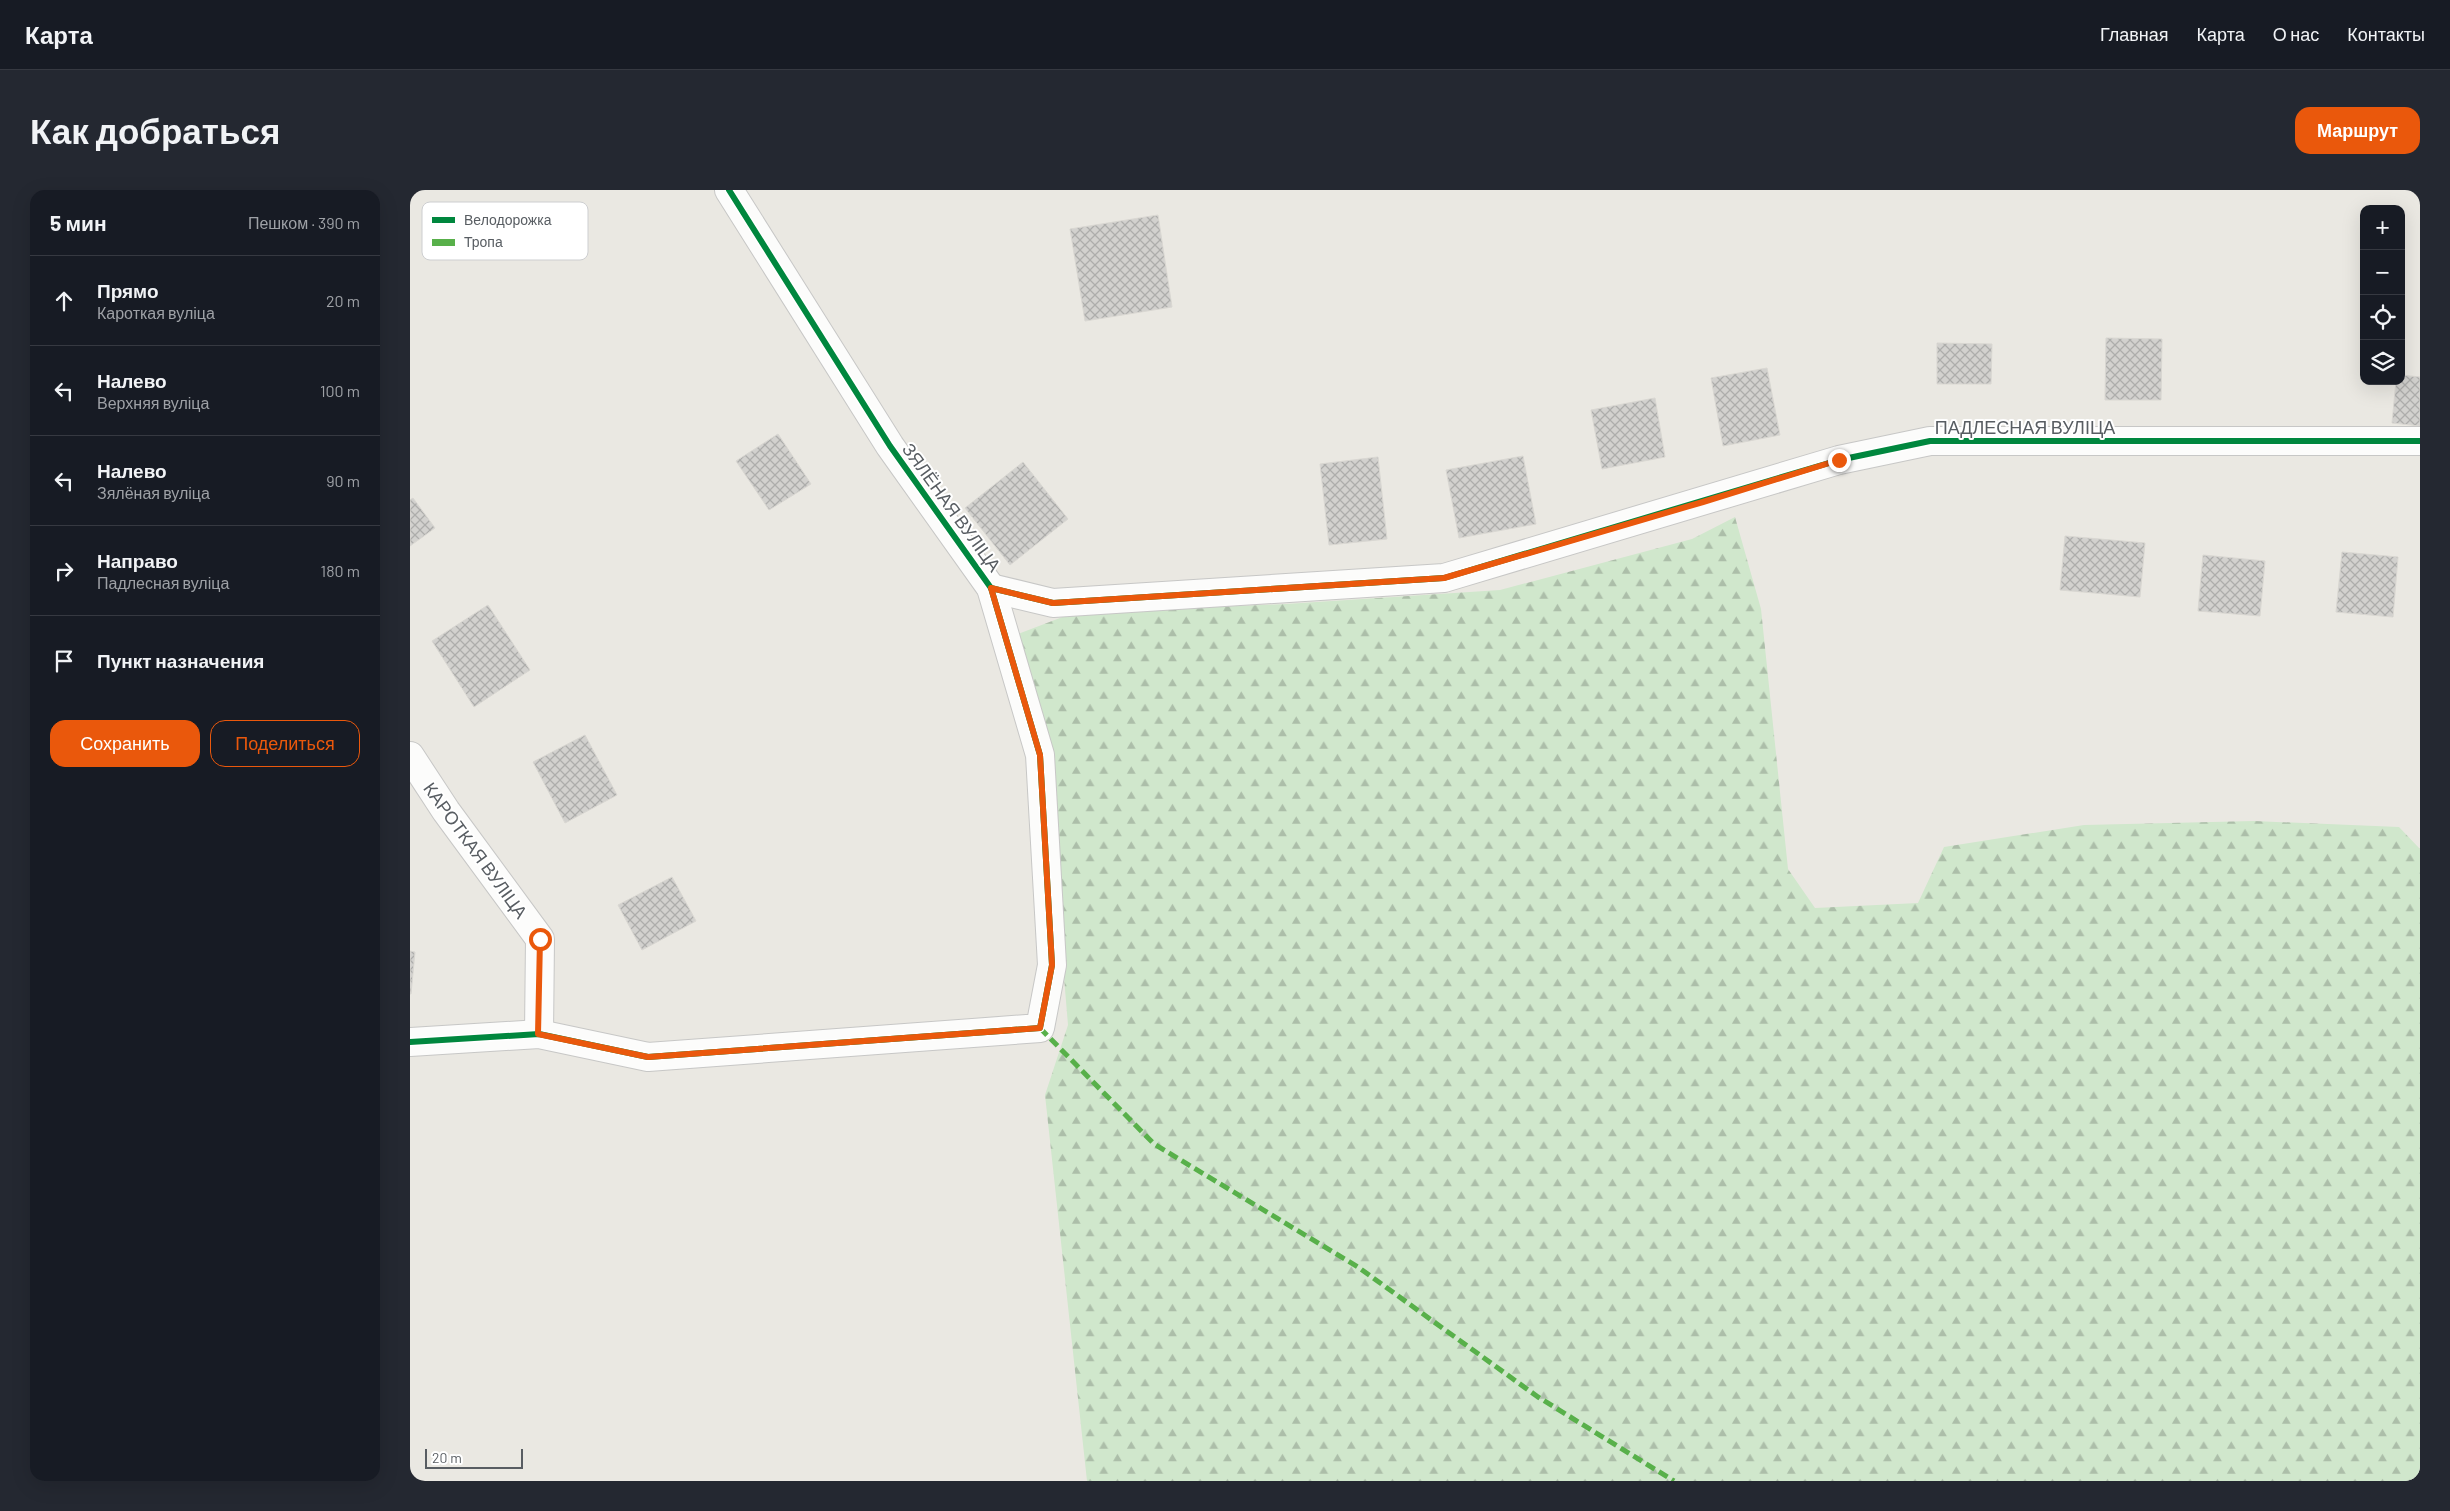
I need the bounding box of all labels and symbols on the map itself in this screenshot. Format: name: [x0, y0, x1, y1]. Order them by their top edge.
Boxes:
legend: [422, 202, 588, 260]
text: Велодорожка: [464, 211, 552, 228]
text: Тропа: [464, 233, 503, 250]
street label: ПАДЛЕСНАЯ ВУЛІЦА: [1935, 416, 2115, 438]
street label: ЗЯЛЁНАЯ ВУЛІЦА: [898, 438, 1006, 576]
route end: [1828, 449, 1851, 472]
street label: КАРОТКАЯ ВУЛІЦА: [419, 778, 533, 922]
route start: [529, 928, 552, 951]
scale bar: [425, 1446, 522, 1469]

